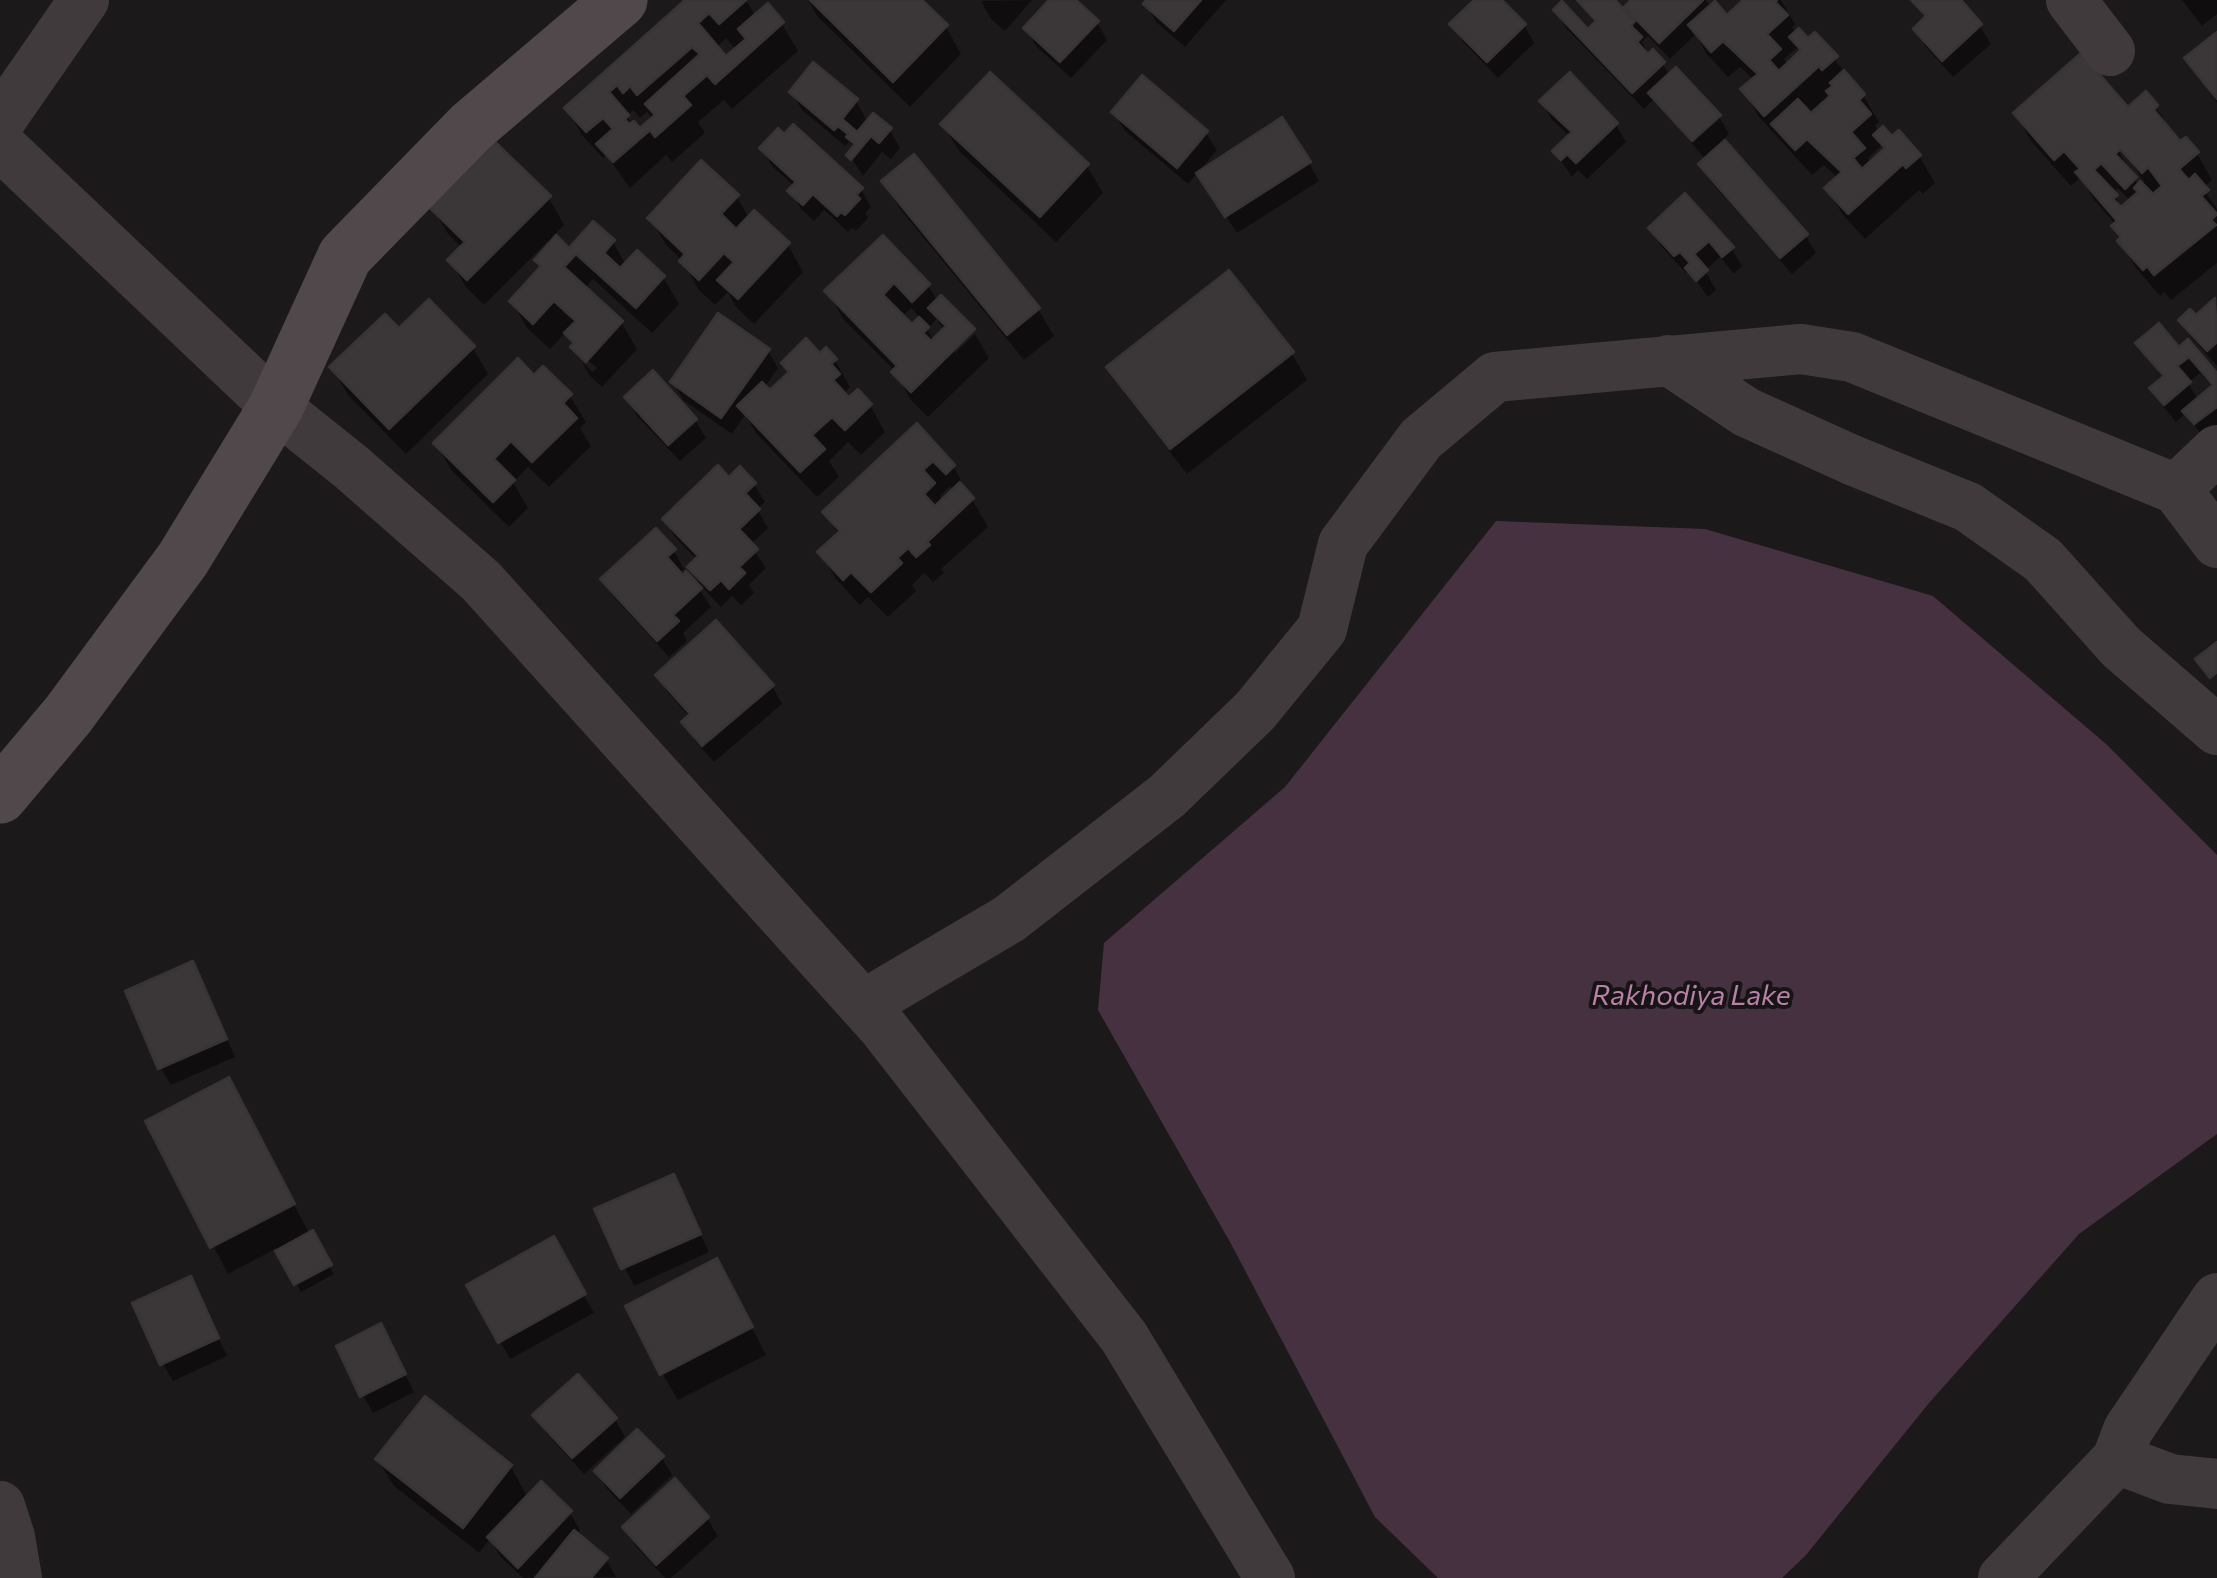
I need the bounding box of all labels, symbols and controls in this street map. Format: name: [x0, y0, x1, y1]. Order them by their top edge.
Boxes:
water label: Rakhodiya Lake: [1592, 979, 1790, 1013]

